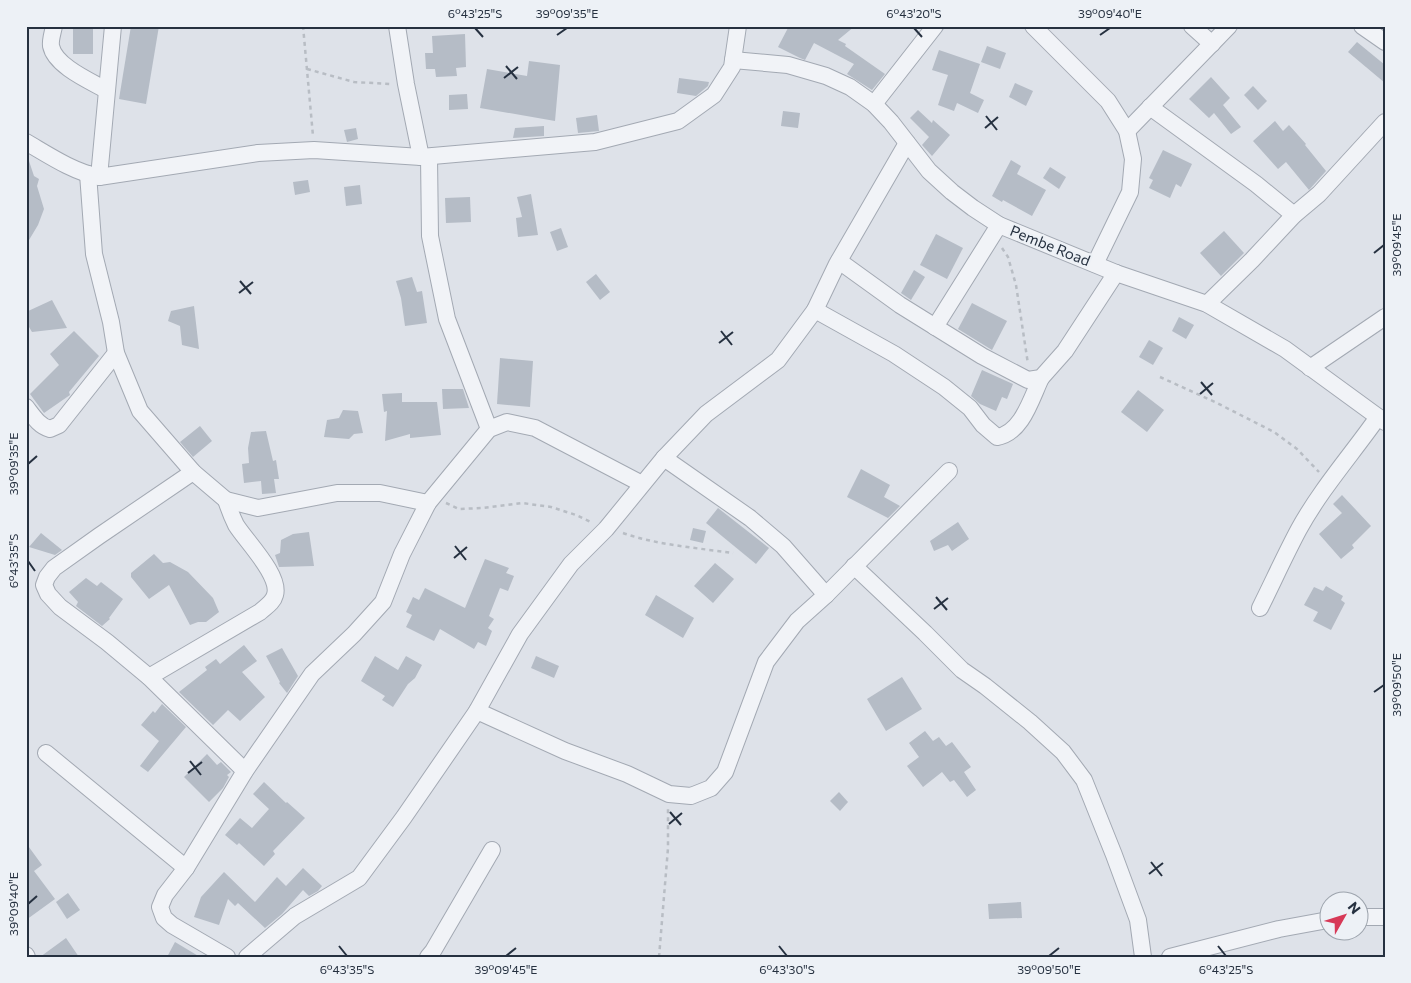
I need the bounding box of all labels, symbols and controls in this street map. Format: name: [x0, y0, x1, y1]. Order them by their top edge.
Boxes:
text: 6°43'25"S: [448, 6, 502, 20]
text: 39°09'35"E: [536, 6, 598, 20]
text: 6°43'20"S: [886, 6, 942, 20]
text: 39°09'40"E: [1078, 6, 1142, 20]
text: 39°09'45"E: [1389, 214, 1403, 276]
street label: Pembe Road: [1008, 221, 1093, 269]
text: 39°09'35"E: [6, 433, 20, 495]
text: 6°43'35"S: [6, 534, 20, 588]
text: 39°09'50"E: [1389, 653, 1403, 717]
text: 39°09'40"E: [6, 872, 20, 936]
north arrow: [1318, 890, 1368, 940]
text: N: [1345, 898, 1364, 917]
text: 6°43'35"S: [320, 962, 374, 976]
text: 39°09'45"E: [475, 962, 537, 976]
text: 6°43'30"S: [759, 962, 815, 976]
text: 39°09'50"E: [1017, 962, 1081, 976]
text: 6°43'25"S: [1199, 962, 1253, 976]

